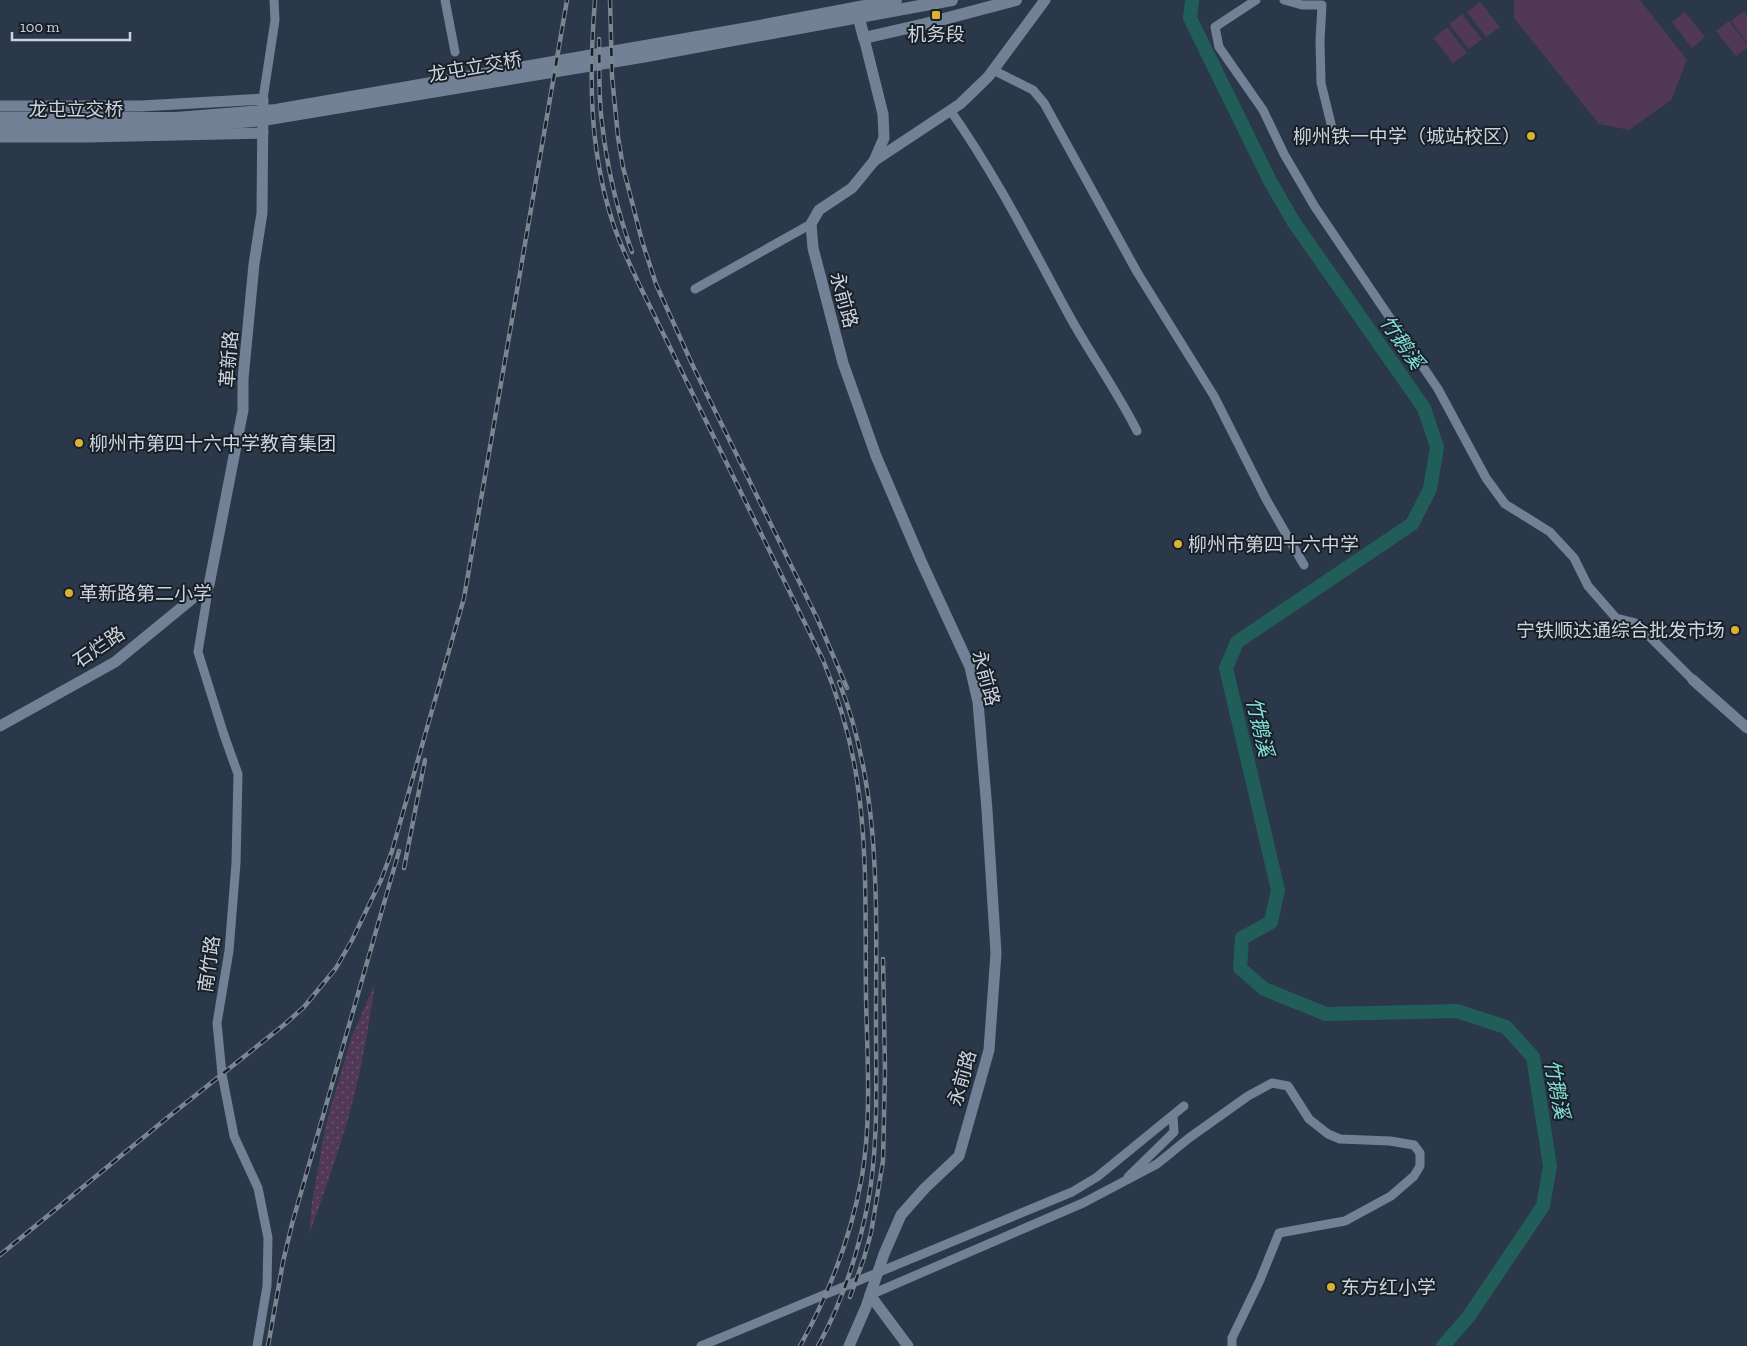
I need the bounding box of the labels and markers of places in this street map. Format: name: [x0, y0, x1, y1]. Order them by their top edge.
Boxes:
marker: 机务段: [930, 9, 942, 21]
place label: 机务段: [907, 23, 965, 46]
place label: 柳州铁一中学（城站校区）: [1293, 125, 1521, 148]
marker: 柳州铁一中学（城站校区）: [1525, 130, 1537, 142]
place label: 柳州市第四十六中学教育集团: [89, 432, 336, 455]
marker: 柳州市第四十六中学教育集团: [73, 437, 85, 449]
place label: 柳州市第四十六中学: [1188, 533, 1359, 556]
marker: 柳州市第四十六中学: [1172, 538, 1184, 550]
place label: 革新路第二小学: [79, 582, 212, 605]
marker: 革新路第二小学: [63, 587, 75, 599]
place label: 宁铁顺达通综合批发市场: [1516, 619, 1725, 642]
marker: 宁铁顺达通综合批发市场: [1729, 624, 1741, 636]
place label: 东方红小学: [1341, 1276, 1436, 1299]
marker: 东方红小学: [1325, 1281, 1337, 1293]

